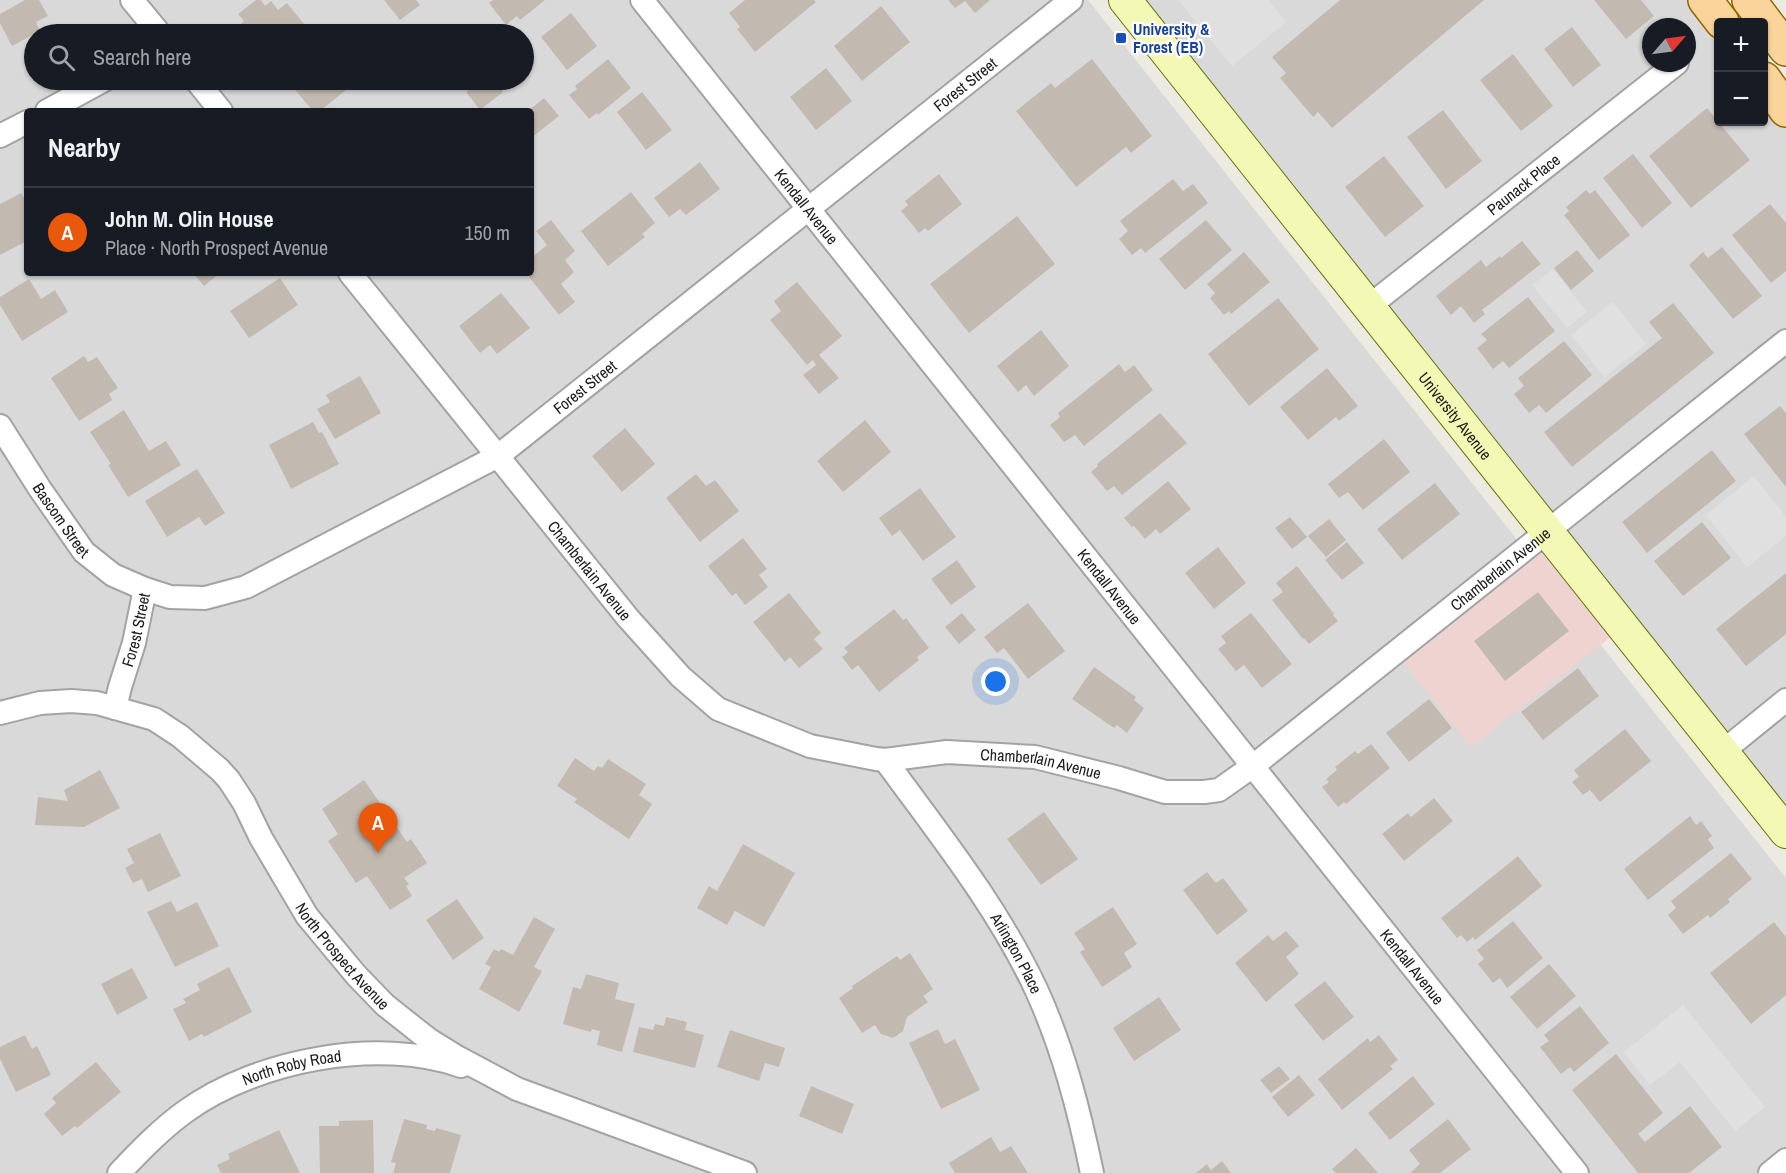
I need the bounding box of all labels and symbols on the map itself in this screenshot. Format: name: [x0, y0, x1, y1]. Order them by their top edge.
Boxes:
place label: University & Forest (EB): [1133, 18, 1210, 58]
north arrow: [1642, 18, 1696, 72]
marker: University & Forest (EB): [1114, 31, 1128, 45]
street label: Forest Street: [929, 52, 1002, 116]
street label: Paunack Place: [1482, 149, 1565, 220]
street label: Kendall Avenue: [770, 164, 844, 249]
street label: Forest Street: [548, 355, 621, 419]
street label: University Avenue: [1414, 367, 1497, 464]
street label: Bascom Street: [28, 478, 94, 563]
street label: Chamberlain Avenue: [543, 516, 637, 625]
street label: Chamberlain Avenue: [1445, 522, 1555, 616]
street label: Kendall Avenue: [1073, 544, 1146, 629]
street label: Forest Street: [116, 591, 155, 670]
your location: [981, 667, 1010, 696]
street label: Chamberlain Avenue: [980, 743, 1103, 784]
pin: A: [358, 804, 398, 853]
street label: North Prospect Avenue: [290, 898, 395, 1014]
street label: Arlington Place: [985, 908, 1048, 997]
street label: Kendall Avenue: [1375, 924, 1449, 1009]
street label: North Roby Road: [239, 1044, 342, 1090]

